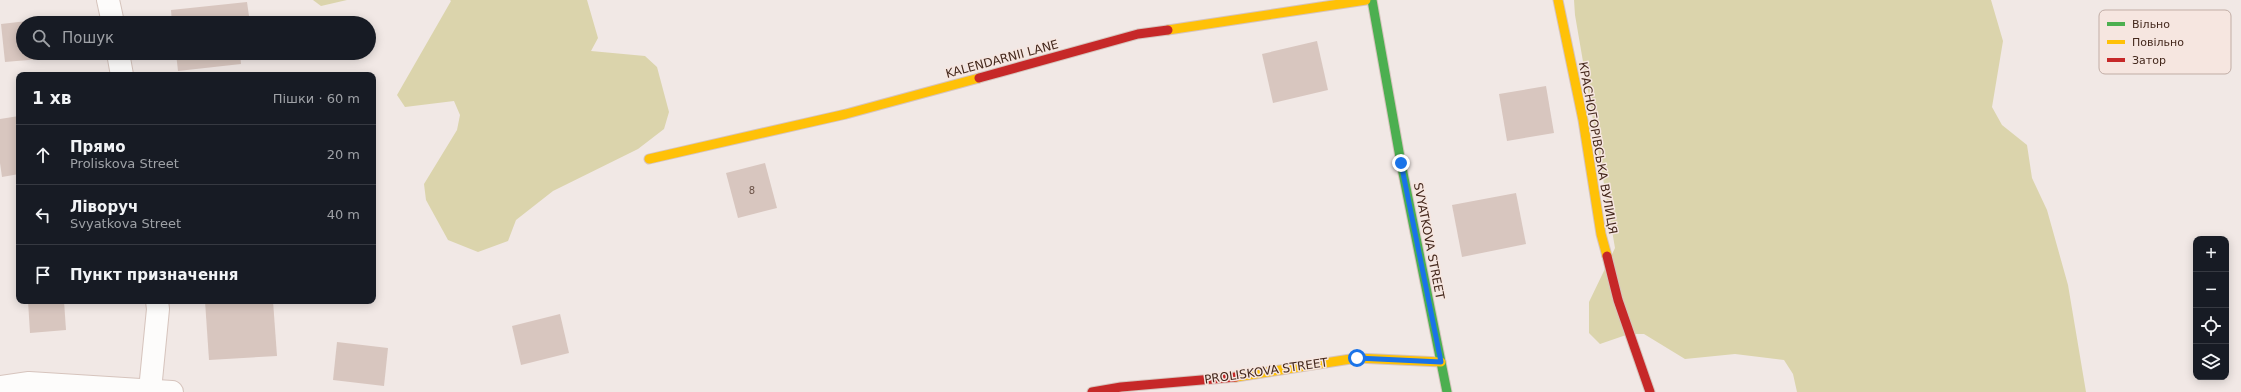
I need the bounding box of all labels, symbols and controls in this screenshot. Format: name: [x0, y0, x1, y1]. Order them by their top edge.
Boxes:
legend: [2099, 10, 2231, 74]
search box: [16, 16, 376, 60]
text: Вільно: [2132, 18, 2170, 31]
icon: search: [30, 27, 52, 49]
text: Пошук: [62, 29, 114, 47]
text: Повільно: [2132, 36, 2184, 49]
street label: KALENDARNII LANE: [944, 37, 1060, 81]
text: Затор: [2132, 54, 2166, 67]
street label: КРАСНОГОРІВСЬКА ВУЛИЦЯ: [1576, 61, 1620, 235]
text: 1 хв: [32, 88, 71, 108]
text: Пішки · 60 m: [273, 91, 360, 106]
text: Прямо: [70, 138, 126, 156]
icon: ahead: [32, 144, 54, 166]
text: 20 m: [327, 147, 360, 162]
route end: [1392, 154, 1410, 172]
text: Proliskova Street: [70, 156, 179, 171]
street label: SVYATKOVA STREET: [1411, 181, 1447, 301]
house number: 8: [749, 185, 755, 196]
text: Ліворуч: [70, 198, 138, 216]
icon: left: [32, 204, 54, 226]
text: 40 m: [327, 207, 360, 222]
text: Svyatkova Street: [70, 216, 181, 231]
map controls: [2193, 236, 2229, 380]
button: +: [2193, 236, 2229, 272]
icon: arrive: [32, 264, 54, 286]
text: Пункт призначення: [70, 266, 238, 284]
button: −: [2193, 272, 2229, 308]
button: locate: [2193, 308, 2229, 344]
button: layers: [2193, 344, 2229, 380]
route start: [1348, 349, 1366, 367]
street label: PROLISKOVA STREET: [1203, 355, 1329, 387]

